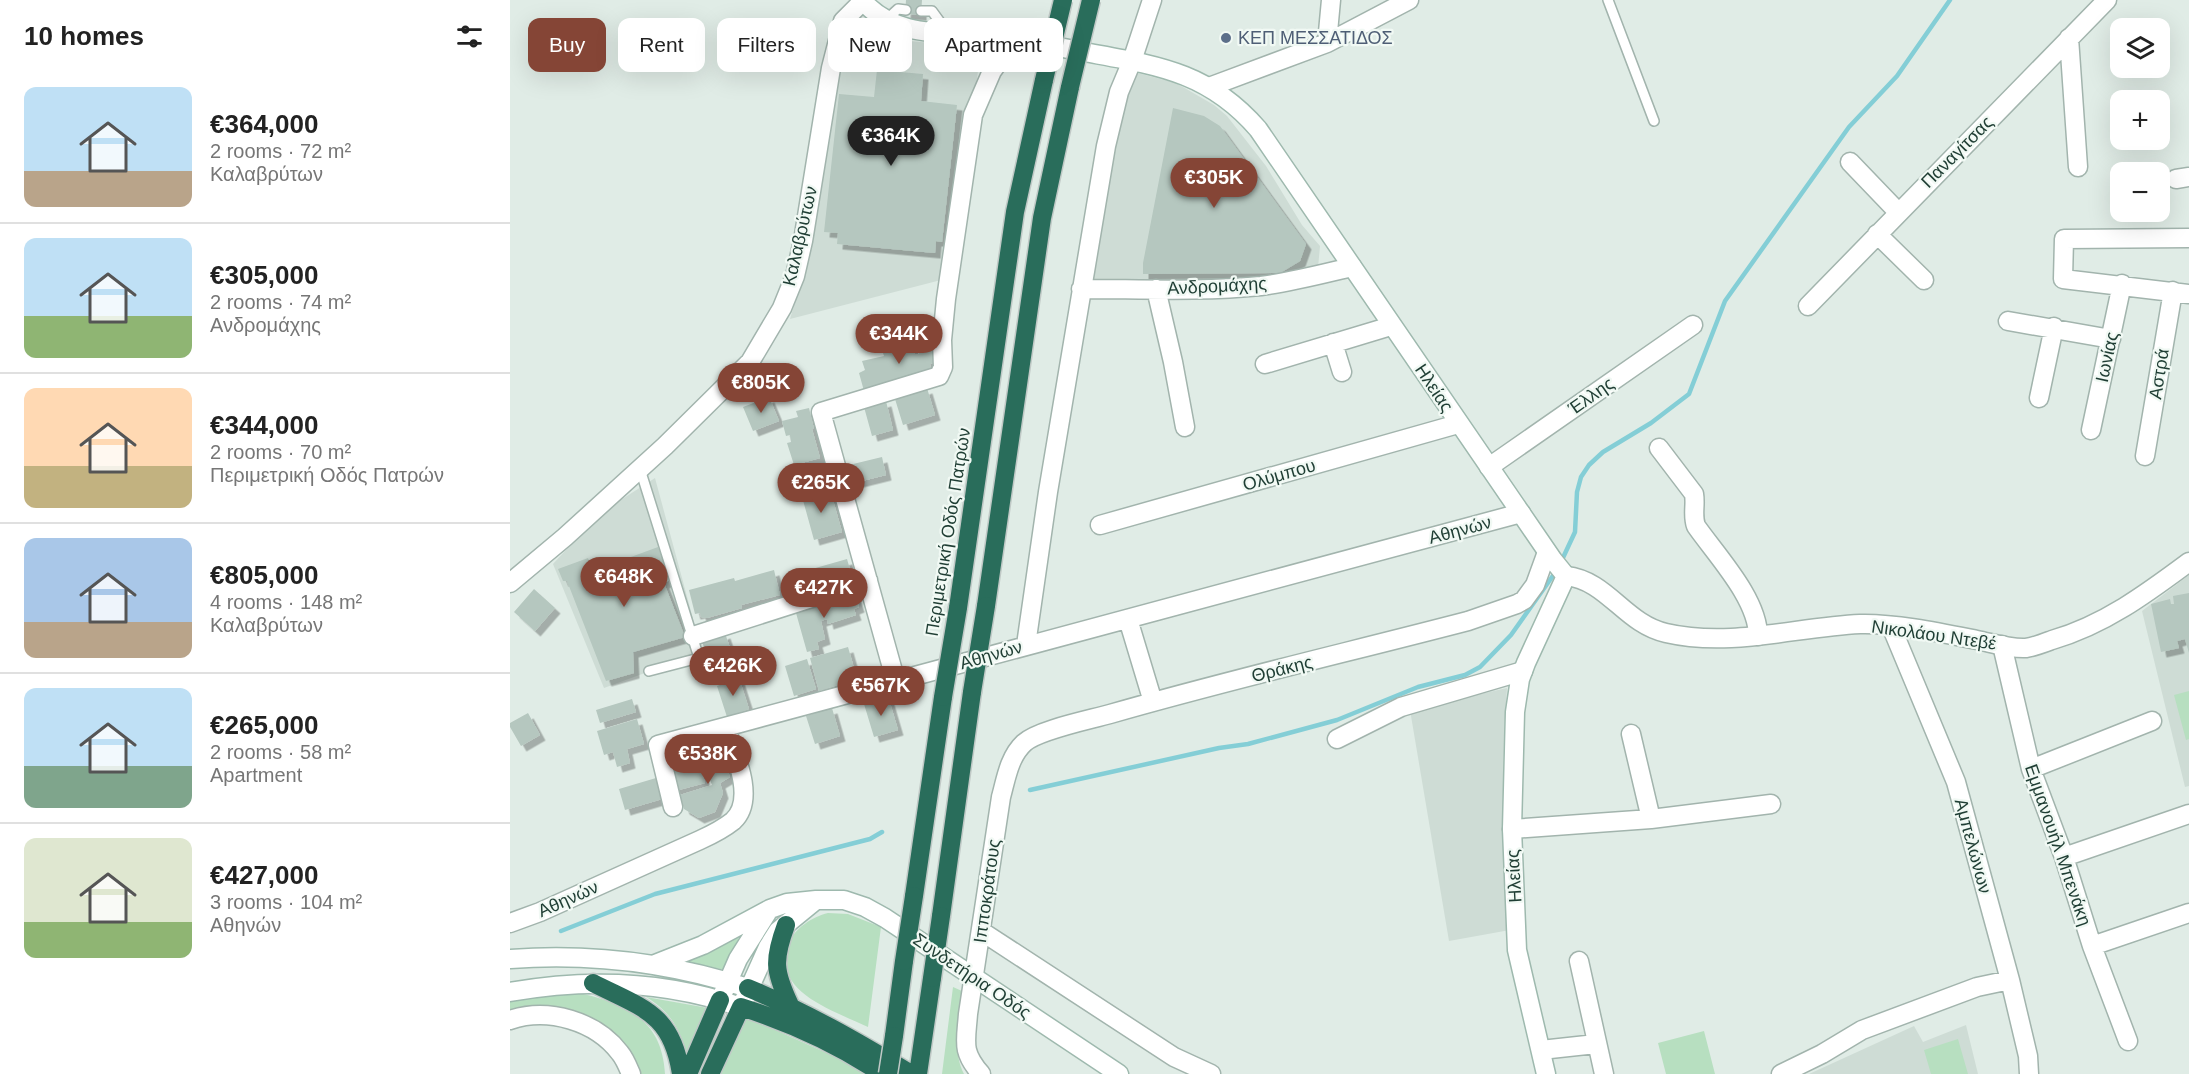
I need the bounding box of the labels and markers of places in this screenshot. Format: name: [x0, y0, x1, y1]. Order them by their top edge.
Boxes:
place label: ΚΕΠ ΜΕΣΣΑΤΙΔΟΣ: [1238, 28, 1393, 48]
marker: ΚΕΠ ΜΕΣΣΑΤΙΔΟΣ: [1219, 31, 1233, 45]
pin: €364K: [849, 116, 933, 167]
pin: €305K: [1172, 158, 1256, 209]
pin: €344K: [857, 314, 941, 365]
pin: €805K: [719, 363, 803, 414]
pin: €265K: [779, 463, 863, 514]
pin: €648K: [582, 557, 666, 608]
pin: €427K: [782, 568, 866, 619]
pin: €426K: [691, 646, 775, 697]
pin: €567K: [839, 666, 923, 717]
pin: €538K: [666, 734, 750, 785]

